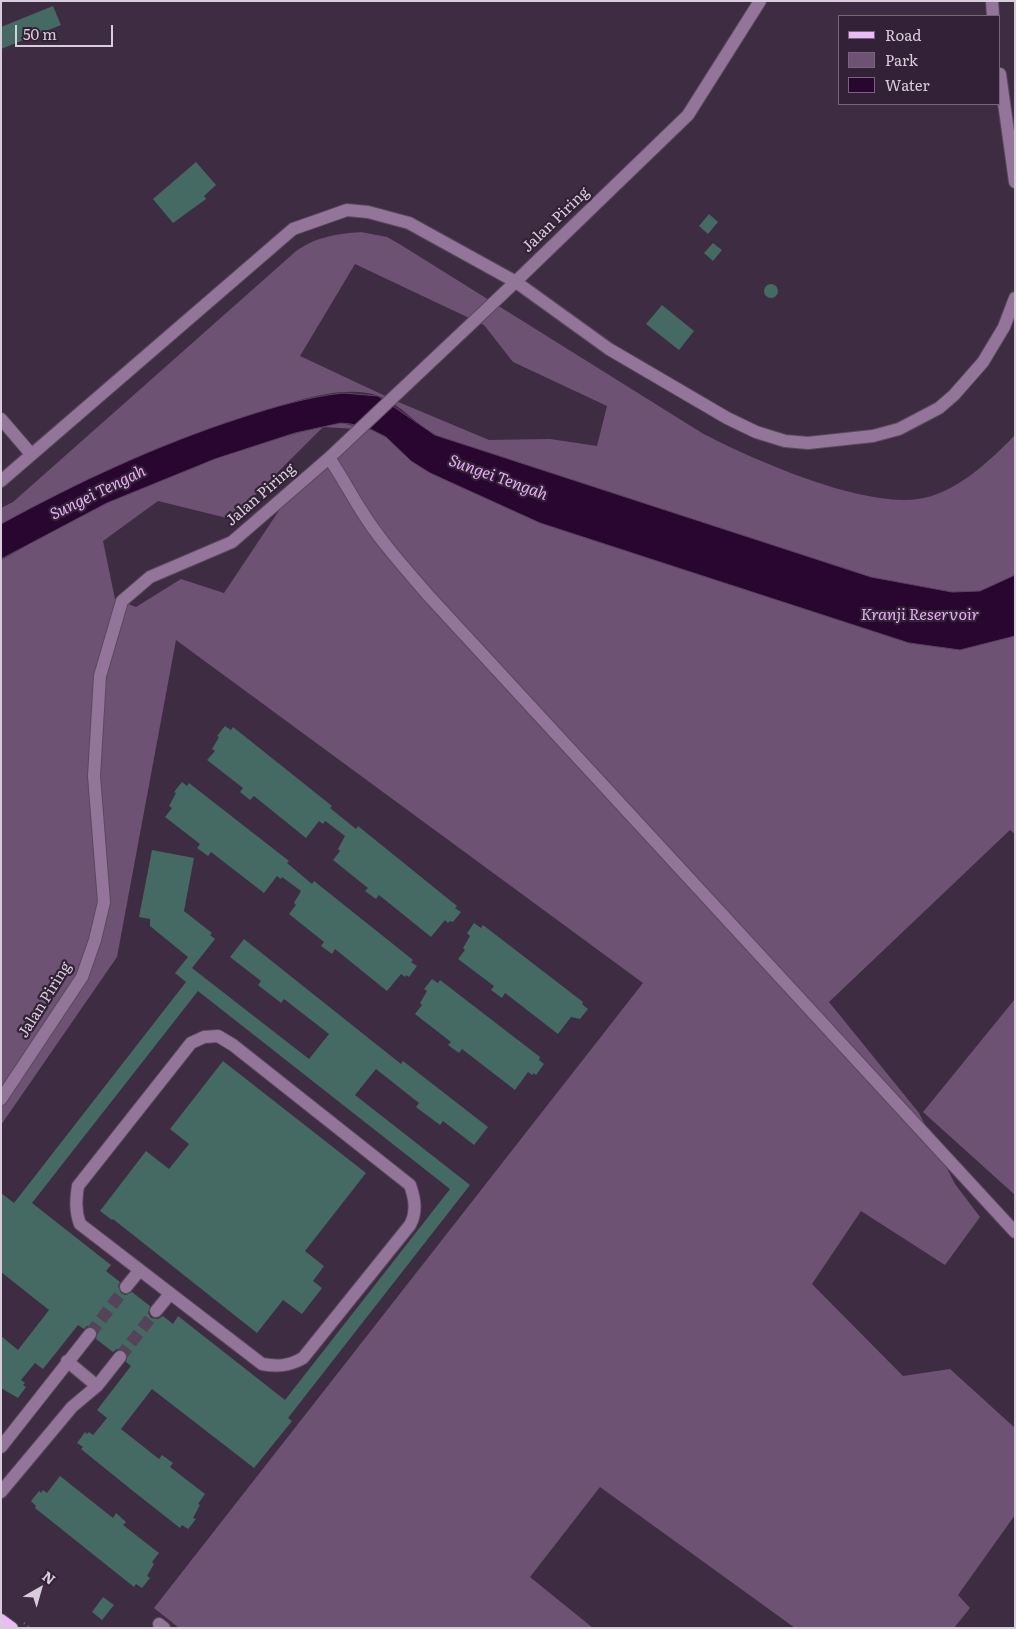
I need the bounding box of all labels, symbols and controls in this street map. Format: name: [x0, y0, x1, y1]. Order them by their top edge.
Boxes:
scale bar: [18, 15, 115, 47]
legend: [838, 15, 1001, 105]
text: 50 m: [23, 22, 57, 45]
text: Road: [885, 23, 921, 46]
text: Park: [885, 48, 918, 71]
text: Water: [885, 73, 930, 96]
street label: Jalan Piring: [519, 184, 593, 256]
water label: Sungei Tengah: [446, 451, 550, 505]
street label: Jalan Piring: [223, 460, 299, 530]
water label: Sungei Tengah: [47, 462, 149, 524]
water label: Kranji Reservoir: [861, 605, 979, 625]
street label: Jalan Piring: [15, 959, 75, 1041]
north arrow: [15, 1564, 65, 1614]
text: N: [38, 1566, 60, 1589]

